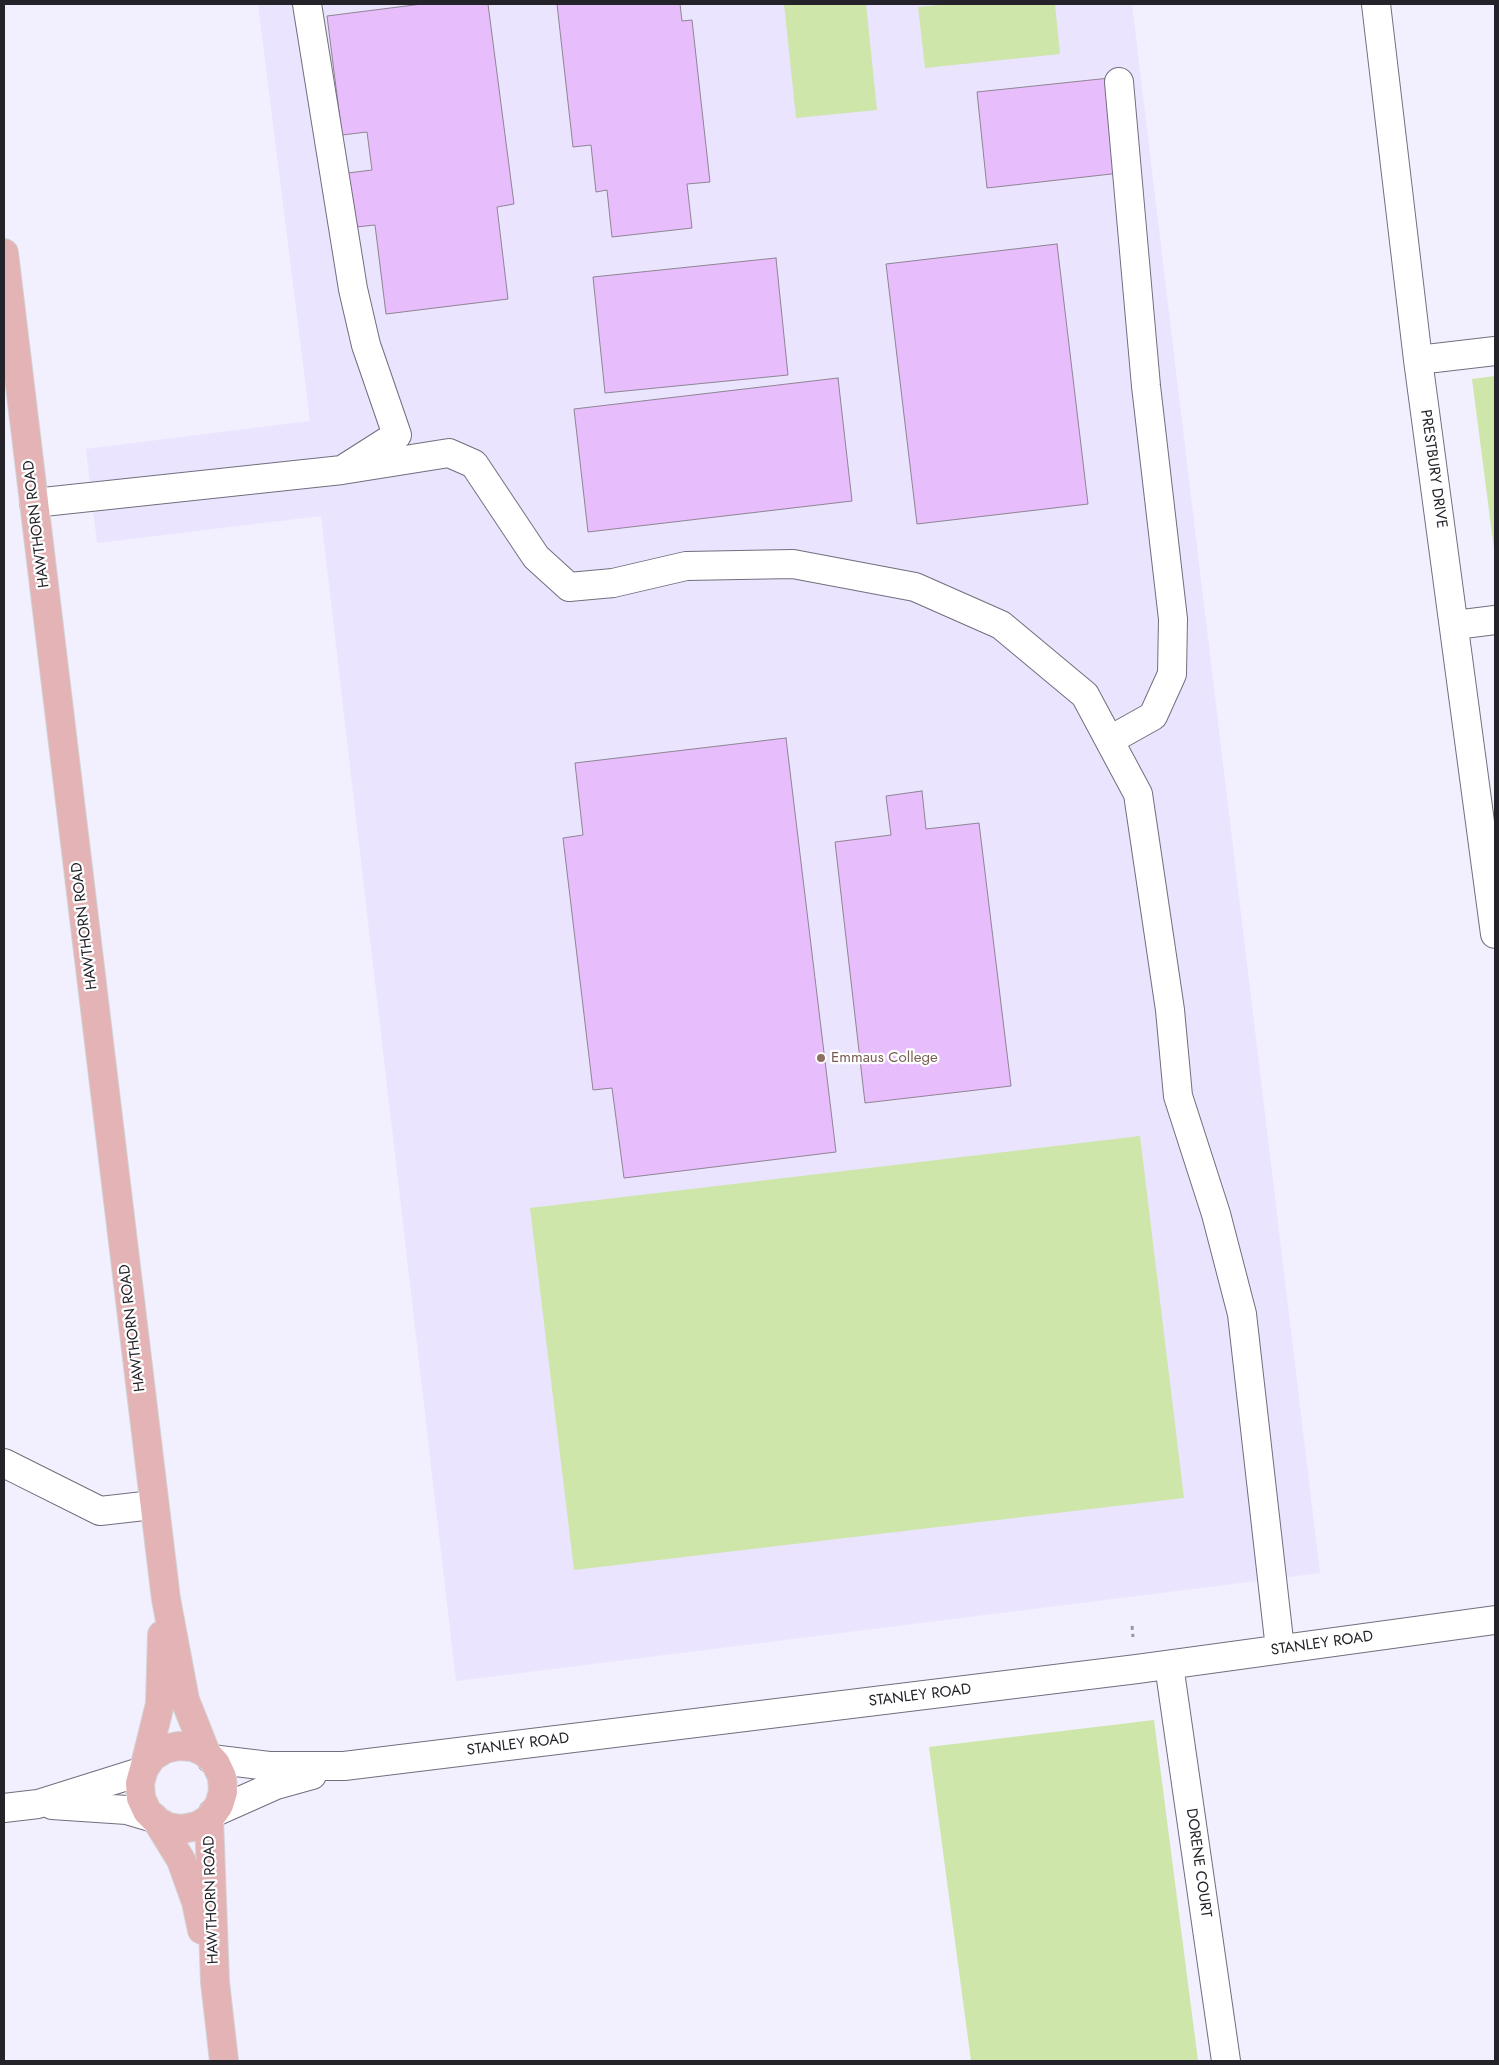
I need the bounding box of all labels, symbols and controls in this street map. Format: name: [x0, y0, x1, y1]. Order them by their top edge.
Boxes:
street label: PRESTBURY DRIVE: [1416, 409, 1450, 529]
street label: HAWTHORN ROAD: [20, 459, 54, 589]
street label: HAWTHORN ROAD: [68, 861, 102, 991]
place label: Emmaus College: [831, 1049, 938, 1067]
marker: Emmaus College: [815, 1052, 827, 1064]
street label: HAWTHORN ROAD: [116, 1263, 150, 1393]
street label: STANLEY ROAD: [1270, 1628, 1374, 1660]
street label: STANLEY ROAD: [868, 1681, 972, 1711]
street label: STANLEY ROAD: [466, 1730, 570, 1760]
street label: DORENE COURT: [1181, 1807, 1215, 1919]
street label: HAWTHORN ROAD: [201, 1835, 223, 1965]

